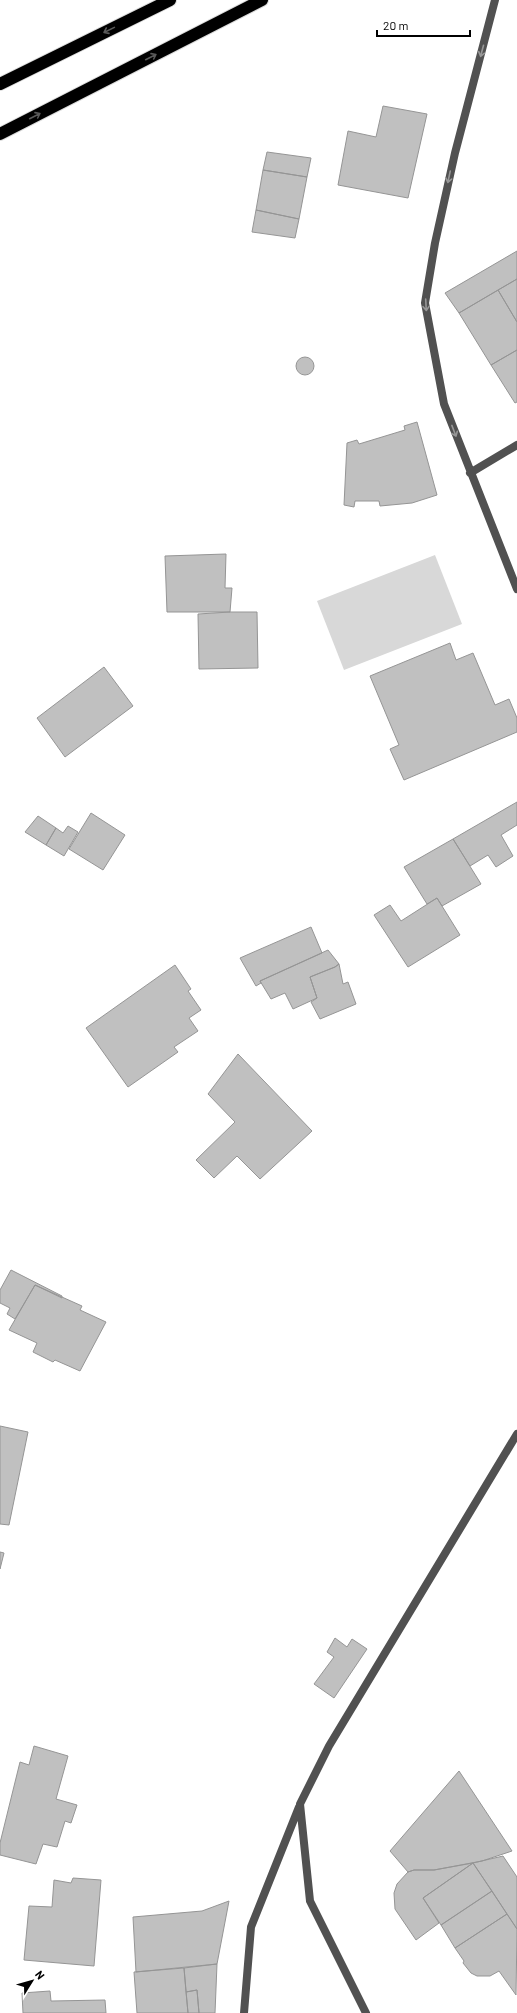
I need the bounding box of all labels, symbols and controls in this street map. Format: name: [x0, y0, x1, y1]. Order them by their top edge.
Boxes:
scale bar: [377, 12, 470, 38]
text: 20 m: [383, 18, 409, 32]
one-way arrow: [104, 27, 116, 34]
one-way arrow: [477, 44, 485, 57]
one-way arrow: [144, 53, 156, 60]
one-way arrow: [29, 112, 41, 119]
one-way arrow: [445, 170, 453, 183]
one-way arrow: [422, 298, 429, 311]
one-way arrow: [451, 424, 459, 436]
north arrow: [12, 1961, 52, 2001]
text: N: [33, 1968, 48, 1982]

